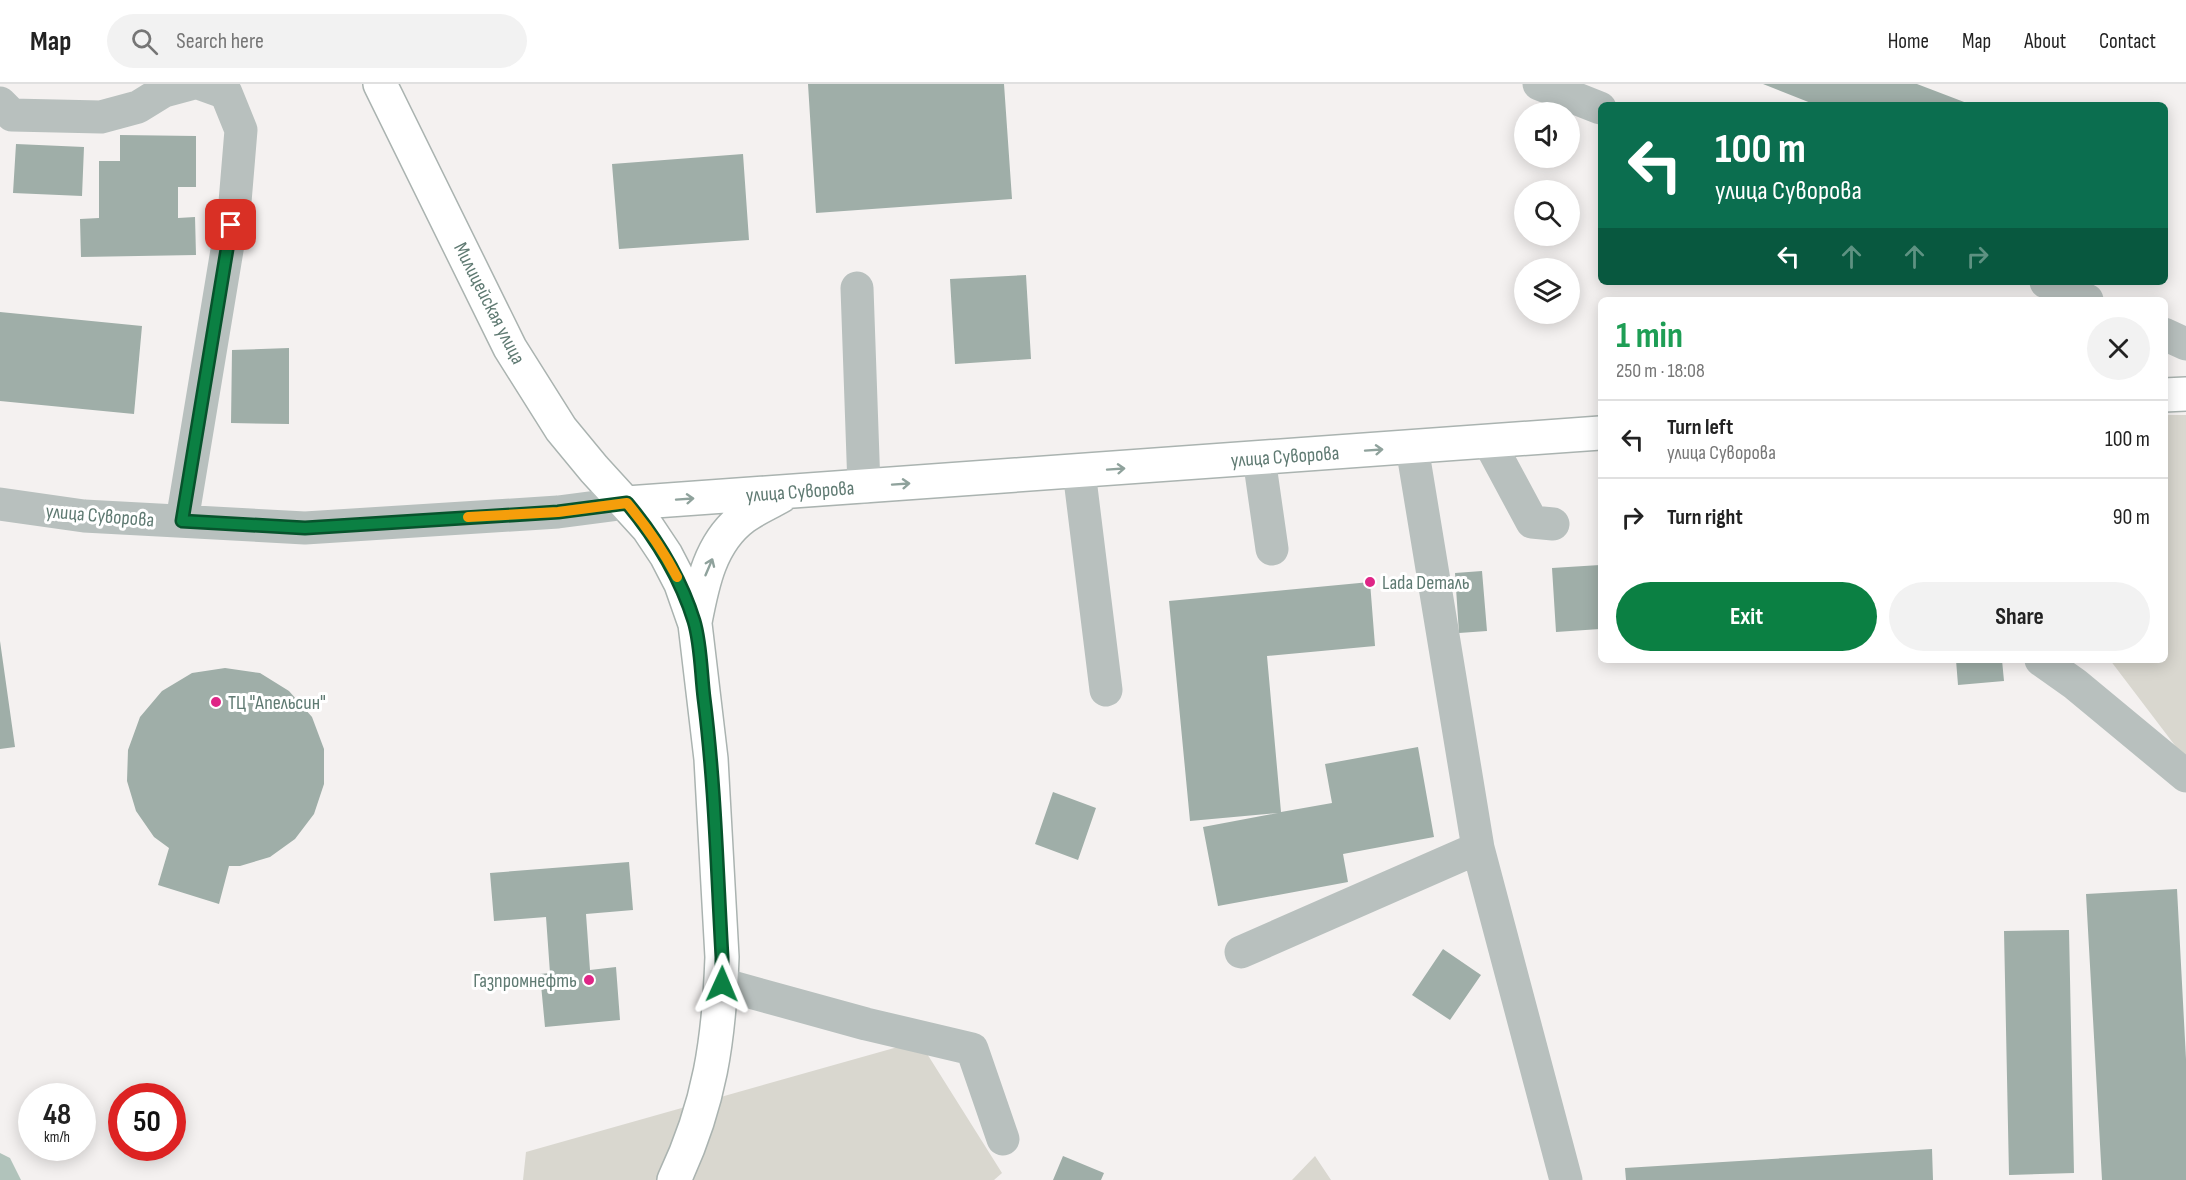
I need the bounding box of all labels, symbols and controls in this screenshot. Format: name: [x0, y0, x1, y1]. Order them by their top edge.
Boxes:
search box: [107, 14, 527, 68]
text: Map: [30, 25, 71, 58]
icon: search: [128, 25, 161, 58]
text: Search here: [176, 28, 264, 55]
text: Home: [1888, 29, 1929, 54]
text: Map: [1962, 29, 1991, 54]
text: About: [2024, 29, 2066, 54]
text: Contact: [2099, 29, 2156, 54]
map controls: [1514, 102, 1580, 324]
button: sound: [1514, 102, 1580, 168]
text: 100 m: [1715, 124, 1806, 175]
icon: left: [1616, 126, 1694, 204]
text: улица Суворова: [1715, 175, 1862, 207]
button: search: [1514, 180, 1580, 246]
pin: [205, 199, 256, 250]
icon: arrive: [214, 208, 247, 241]
street label: Милицейская улица: [448, 239, 530, 368]
icon: left: [1772, 240, 1805, 273]
icon: ahead: [1835, 240, 1868, 273]
icon: ahead: [1898, 240, 1931, 273]
icon: right: [1961, 240, 1994, 273]
button: layers: [1514, 258, 1580, 324]
text: 1 min: [1616, 315, 1683, 358]
button: close: [2087, 317, 2150, 380]
text: 250 m · 18:08: [1616, 359, 1705, 383]
text: Turn left: [1667, 414, 1733, 441]
icon: left: [1616, 423, 1649, 456]
text: 100 m: [2105, 426, 2150, 453]
street label: улица Суворова: [1230, 441, 1340, 473]
text: улица Суворова: [1667, 441, 1776, 465]
one-way arrow: [1363, 444, 1383, 455]
one-way arrow: [1106, 463, 1126, 474]
street label: улица Суворова: [745, 476, 855, 508]
one-way arrow: [890, 478, 910, 489]
one-way arrow: [675, 493, 695, 504]
street label: улица Суворова: [45, 499, 155, 533]
icon: right: [1616, 501, 1649, 534]
text: Turn right: [1667, 504, 1743, 531]
text: 90 m: [2113, 504, 2150, 531]
one-way arrow: [704, 559, 715, 577]
place label: Lada Dеталь: [1382, 571, 1470, 595]
marker: Lada Dеталь: [1363, 575, 1377, 589]
button: Exit: [1616, 582, 1877, 651]
button: Share: [1889, 582, 2150, 651]
place label: ТЦ "Апельсин": [228, 691, 326, 715]
marker: ТЦ "Апельсин": [209, 695, 223, 709]
position arrow: [690, 952, 754, 1016]
place label: Газпромнефть: [473, 969, 577, 993]
marker: Газпромнефть: [582, 973, 596, 987]
speed limit sign: 50: [108, 1083, 186, 1161]
text: 48: [43, 1097, 71, 1133]
text: km/h: [44, 1128, 70, 1147]

